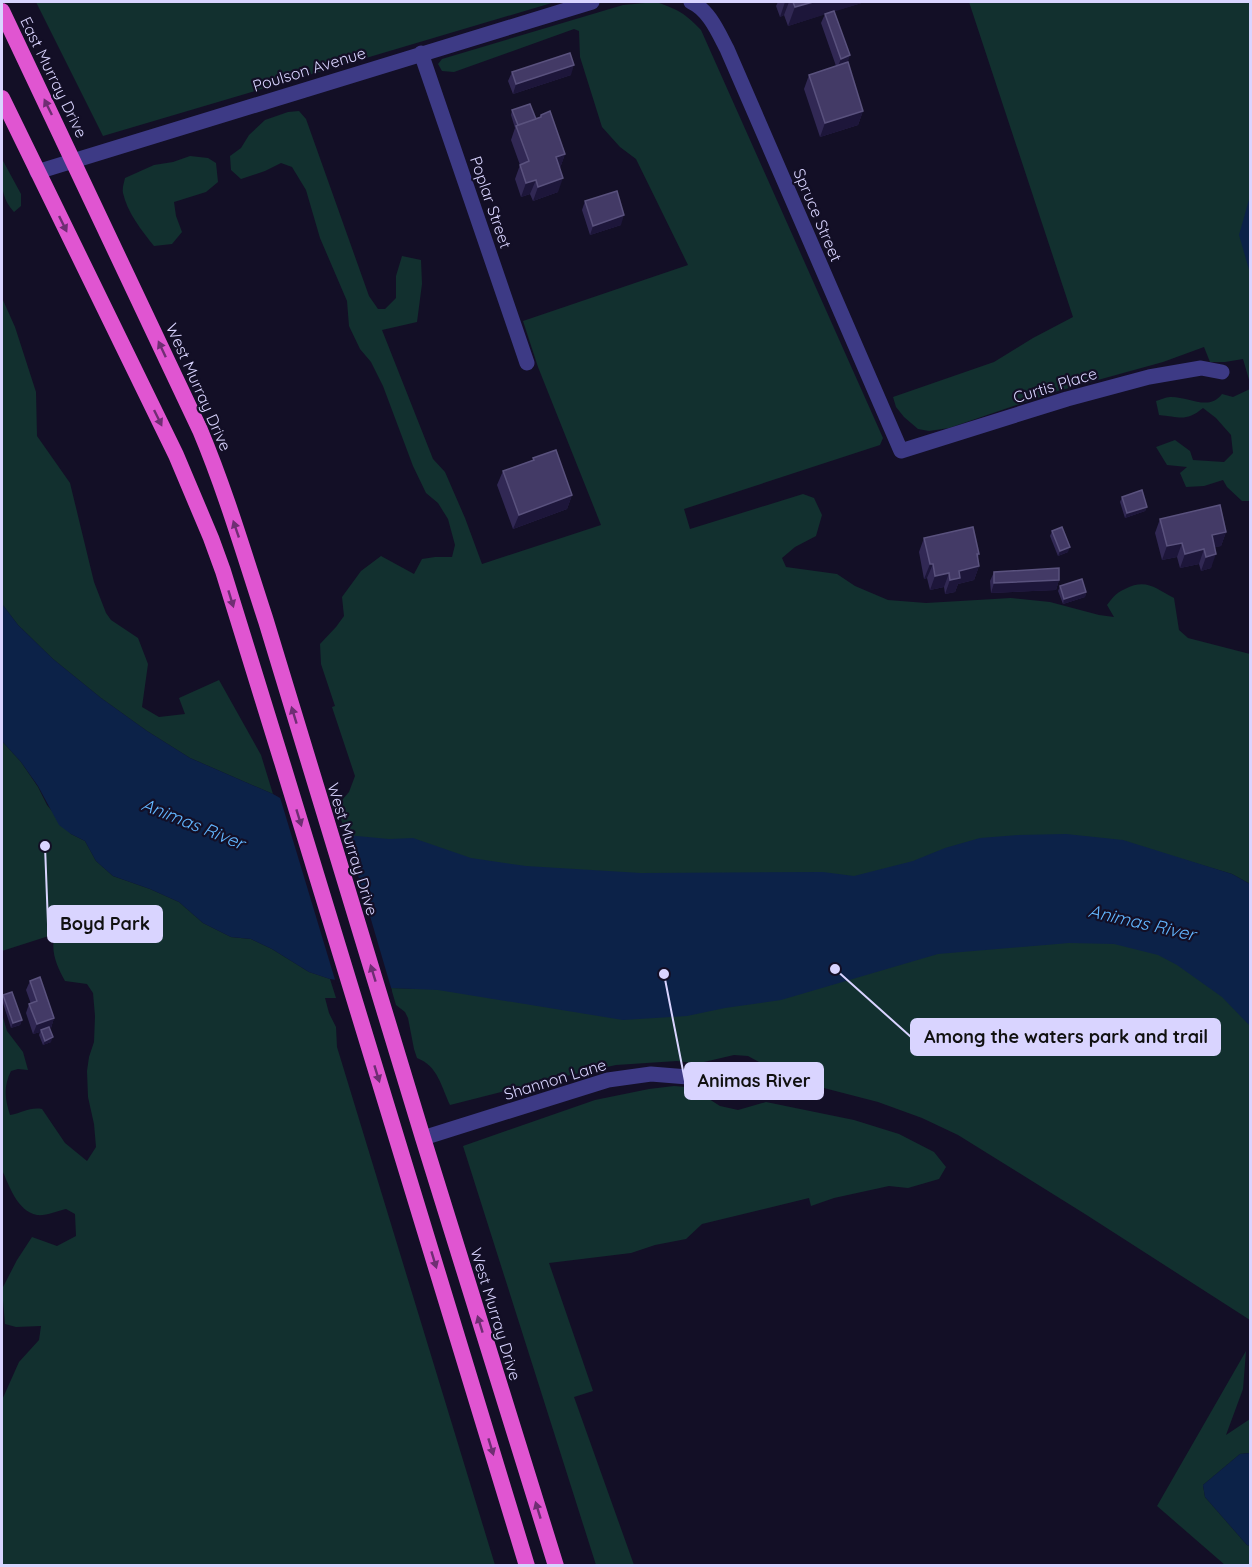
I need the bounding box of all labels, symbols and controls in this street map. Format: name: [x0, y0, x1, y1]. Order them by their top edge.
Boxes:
street label: East Murray Drive: [16, 13, 92, 141]
street label: Poulson Avenue: [250, 42, 368, 96]
one-way arrow: [43, 98, 53, 116]
street label: Poplar Street: [466, 153, 516, 251]
street label: Spruce Street: [789, 165, 847, 265]
one-way arrow: [58, 216, 68, 233]
street label: West Murray Drive: [162, 320, 236, 454]
one-way arrow: [158, 340, 167, 357]
street label: Curtis Place: [1011, 363, 1099, 407]
one-way arrow: [153, 410, 163, 427]
one-way arrow: [231, 520, 241, 538]
one-way arrow: [227, 590, 236, 608]
one-way arrow: [289, 706, 298, 724]
street label: West Murray Drive: [323, 780, 383, 918]
water label: Animas River: [138, 792, 250, 855]
one-way arrow: [295, 809, 304, 827]
water label: Animas River: [1086, 899, 1200, 946]
callout: Boyd Park: [48, 906, 162, 942]
text: Boyd Park: [60, 912, 150, 935]
one-way arrow: [368, 964, 377, 982]
callout: Among the waters park and trail: [911, 1019, 1220, 1055]
text: Among the waters park and trail: [924, 1025, 1208, 1048]
street label: Shannon Lane: [501, 1054, 609, 1104]
callout: Animas River: [685, 1063, 823, 1099]
one-way arrow: [373, 1065, 382, 1083]
text: Animas River: [697, 1069, 811, 1092]
street label: West Murray Drive: [466, 1245, 526, 1383]
one-way arrow: [430, 1251, 439, 1269]
one-way arrow: [475, 1315, 484, 1333]
one-way arrow: [487, 1438, 496, 1456]
one-way arrow: [533, 1501, 542, 1519]

